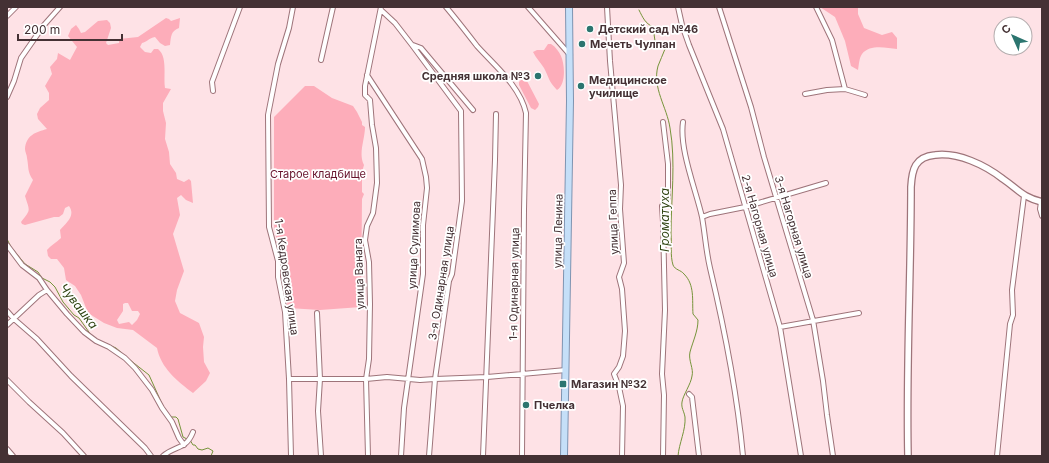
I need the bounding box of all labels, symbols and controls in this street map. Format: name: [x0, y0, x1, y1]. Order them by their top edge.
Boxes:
scale bar: [18, 16, 122, 42]
north arrow: [993, 16, 1033, 56]
text: С: [998, 21, 1014, 37]
text: 200 m: [24, 22, 60, 37]
place label: Детский сад №46: [598, 22, 698, 36]
marker: Детский сад №46: [585, 24, 595, 34]
place label: Мечеть Чулпан: [590, 37, 676, 51]
marker: Мечеть Чулпан: [577, 39, 587, 49]
place label: Средняя школа №3: [422, 69, 530, 83]
marker: Средняя школа №3: [533, 71, 543, 81]
place label: Медицинское училище: [589, 73, 667, 100]
marker: Медицинское училище: [576, 81, 586, 91]
park label: Старое кладбище: [270, 167, 366, 181]
street label: 2-я Нагорная улица: [739, 173, 781, 279]
street label: 3-я Нагорная улица: [772, 174, 816, 280]
water label: Громатуха: [657, 188, 672, 252]
street label: улица Геппа: [605, 189, 621, 255]
street label: улица Ленина: [550, 194, 566, 268]
street label: улица Сулимова: [405, 201, 423, 289]
street label: 1-я Кедровская улица: [272, 218, 302, 336]
street label: 3-я Одинарная улица: [425, 225, 457, 341]
street label: 1-я Одинарная улица: [506, 227, 522, 341]
street label: улица Ванага: [351, 238, 367, 310]
water label: Чувашка: [57, 280, 101, 332]
place label: Магазин №32: [571, 377, 647, 391]
marker: Магазин №32: [558, 379, 568, 389]
place label: Пчелка: [534, 398, 575, 412]
marker: Пчелка: [521, 400, 531, 410]

